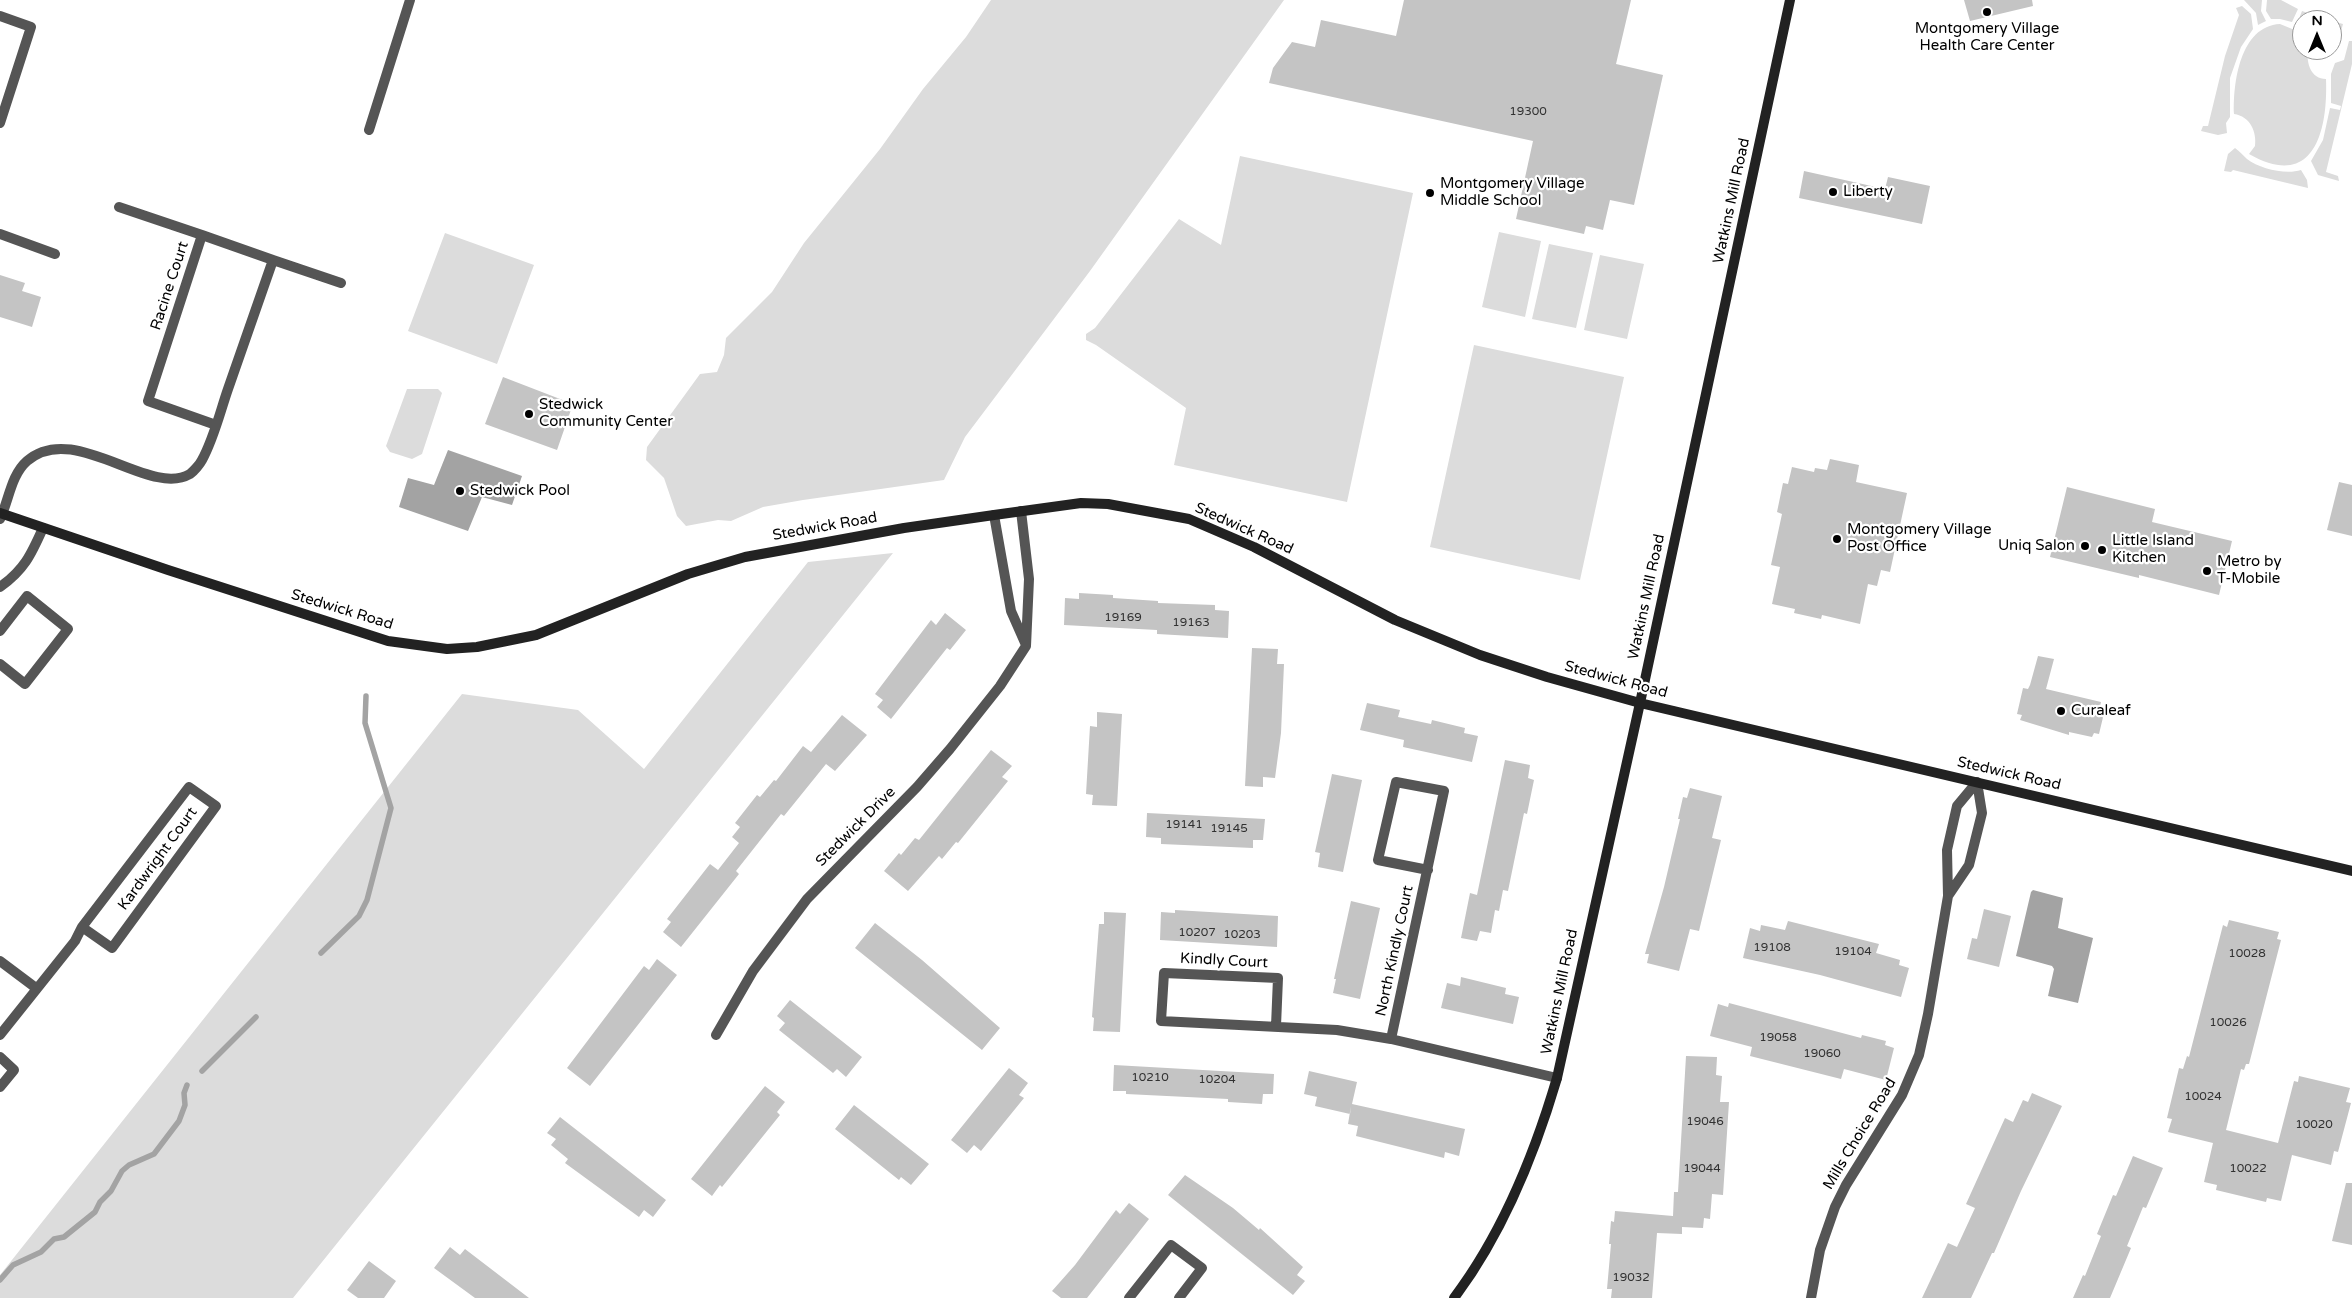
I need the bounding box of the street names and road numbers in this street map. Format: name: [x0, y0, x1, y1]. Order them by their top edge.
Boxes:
street label: Watkins Mill Road: [1710, 137, 1754, 265]
street label: Racine Court: [147, 239, 193, 333]
street label: Stedwick Road: [1192, 499, 1296, 559]
street label: Stedwick Road: [771, 509, 879, 545]
street label: Watkins Mill Road: [1625, 533, 1669, 661]
street label: Stedwick Road: [289, 586, 395, 634]
street label: Stedwick Road: [1563, 658, 1669, 702]
street label: Stedwick Road: [1955, 753, 2063, 795]
street label: Stedwick Drive: [812, 783, 900, 871]
street label: Kardwright Court: [115, 804, 201, 914]
street label: North Kindly Court: [1372, 884, 1418, 1018]
street label: Watkins Mill Road: [1538, 928, 1582, 1056]
street label: Kindly Court: [1180, 950, 1268, 972]
street label: Mills Choice Road: [1820, 1075, 1900, 1193]

